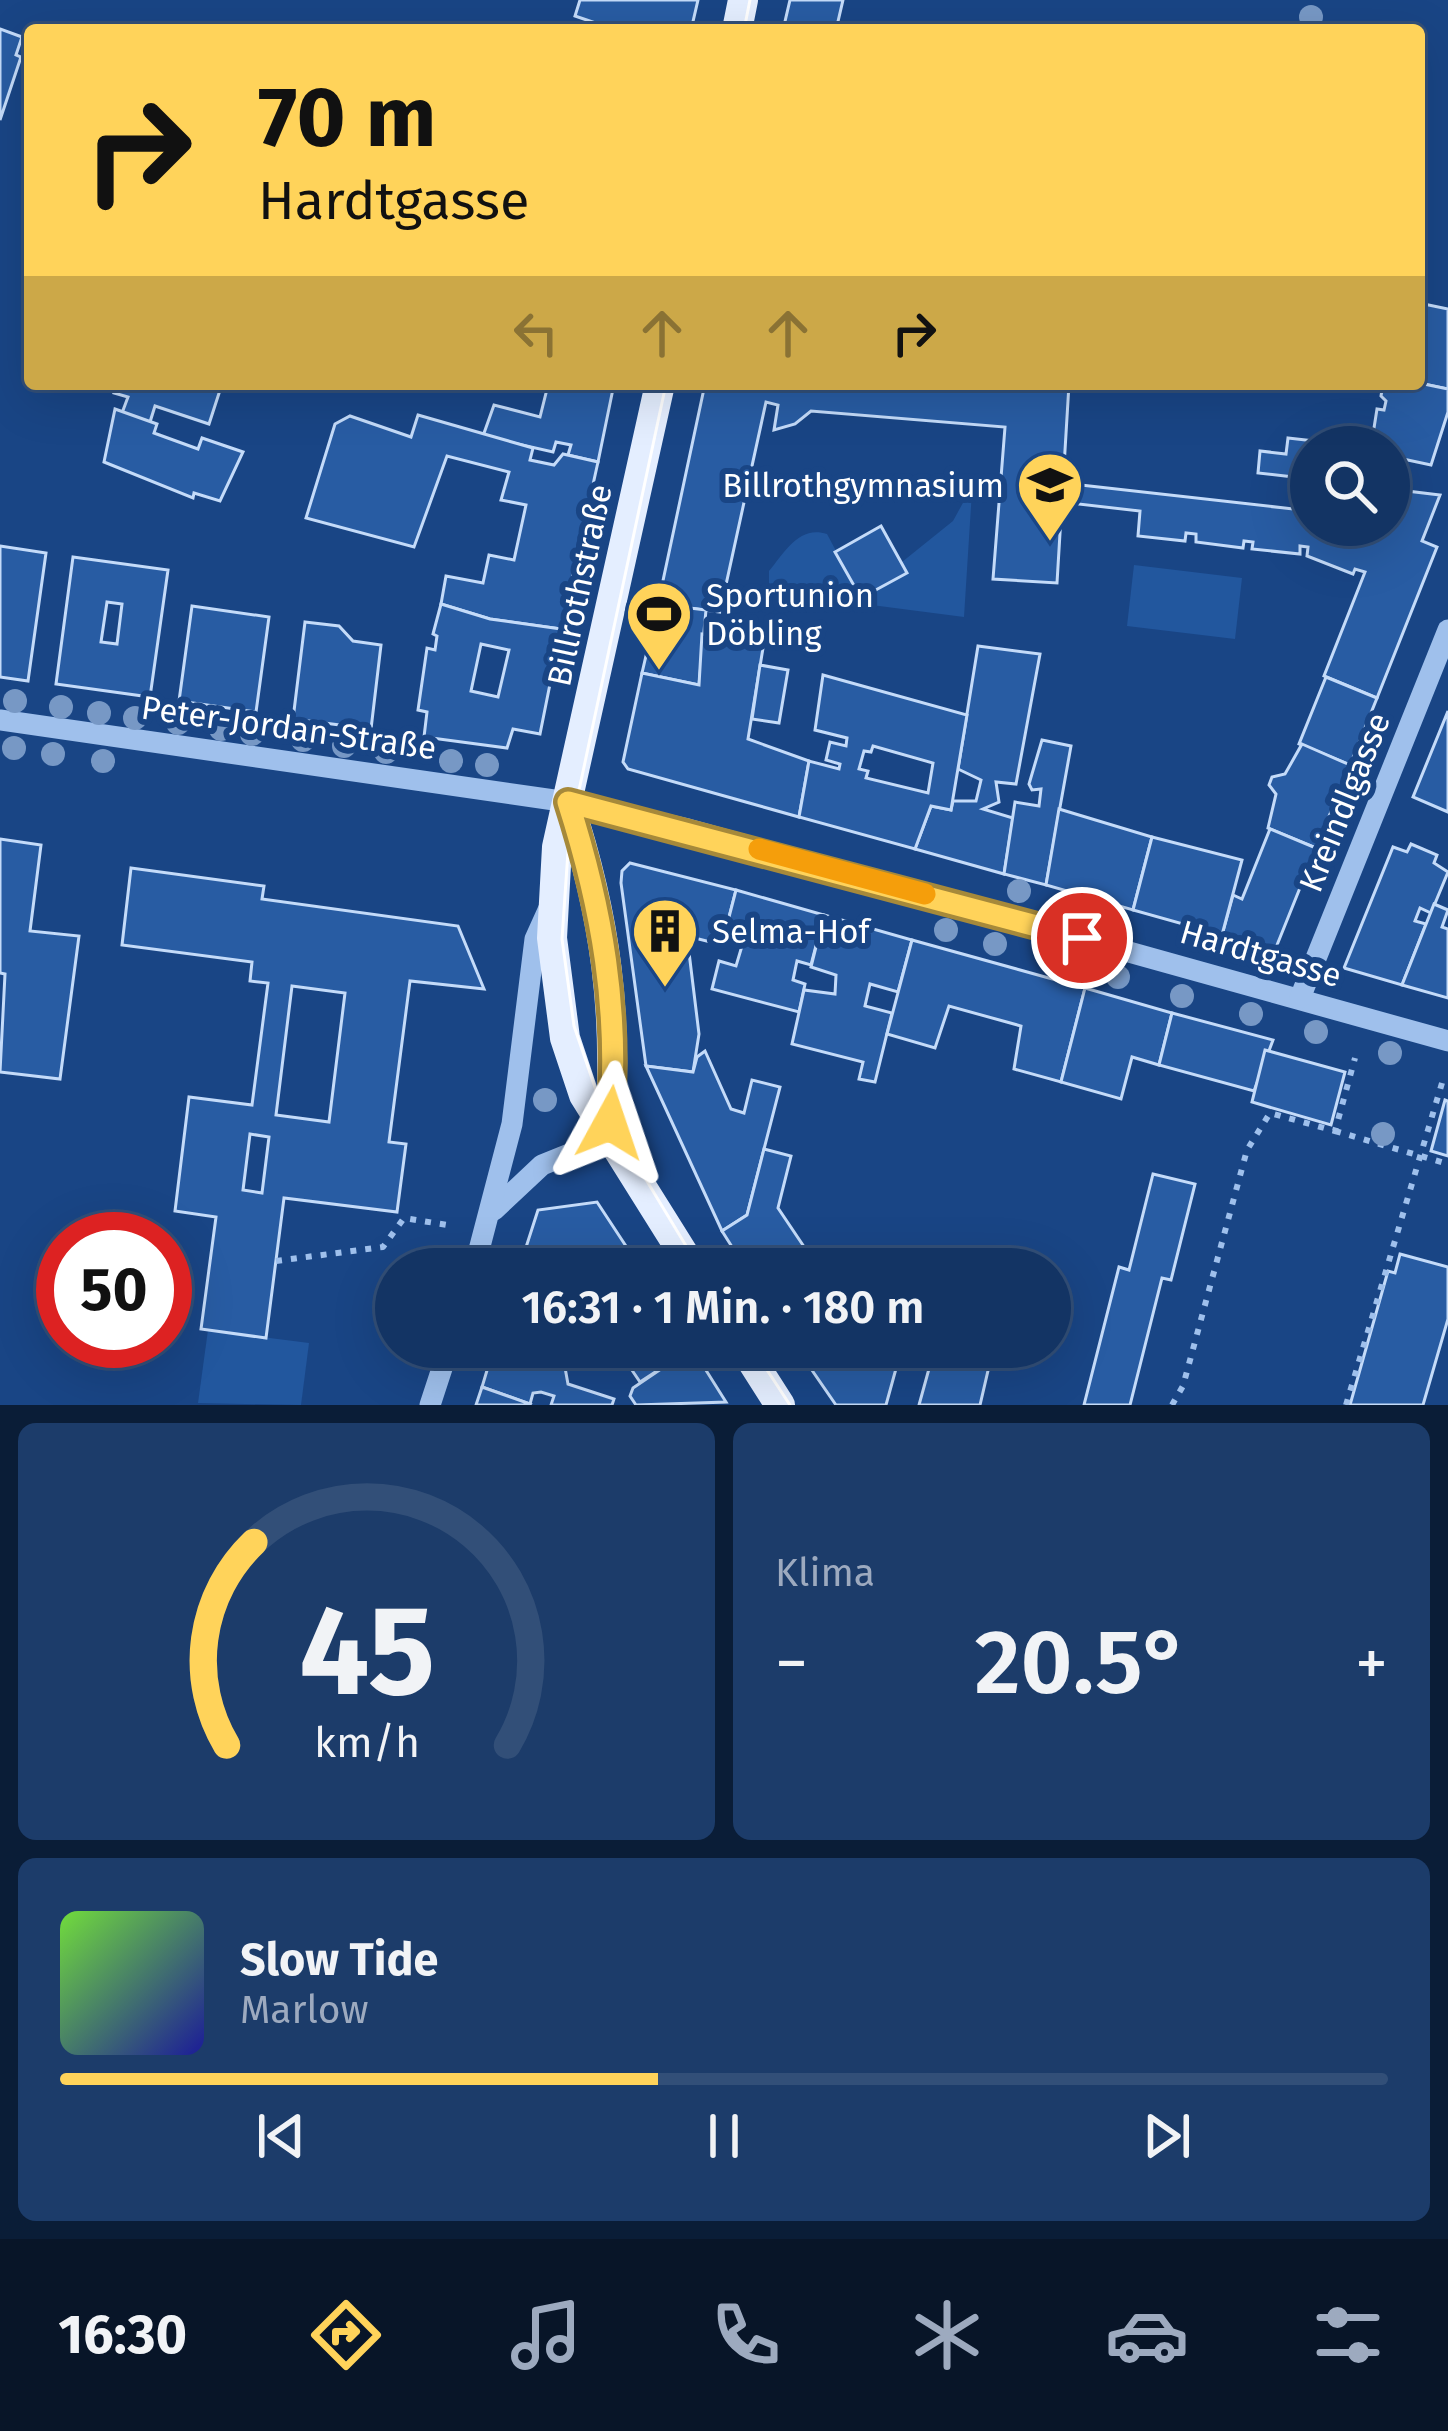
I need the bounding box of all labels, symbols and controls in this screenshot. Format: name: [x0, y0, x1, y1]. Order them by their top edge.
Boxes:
text: 70 m: [258, 67, 436, 168]
icon: right: [60, 72, 216, 228]
text: Hardtgasse: [258, 169, 530, 233]
icon: left: [503, 300, 569, 366]
icon: ahead: [629, 300, 695, 366]
icon: ahead: [755, 300, 821, 366]
icon: right: [881, 300, 947, 366]
map controls: [1290, 426, 1410, 546]
button: search: [1290, 426, 1410, 546]
school or university icon: Billrothgymnasium: [1015, 450, 1085, 544]
place label: Billrothgymnasium: [722, 466, 1004, 506]
street label: Billrothstraße: [539, 481, 621, 690]
place label: Sportunion Döbling: [706, 576, 874, 654]
sports icon: Sportunion Döbling: [624, 579, 694, 673]
street label: Peter-Jordan-Straße: [139, 687, 439, 768]
street label: Kreindlgasse: [1291, 707, 1399, 898]
pin: [1031, 887, 1133, 989]
building icon: Selma-Hof: [630, 896, 700, 990]
icon: arrive: [1049, 905, 1115, 971]
place label: Selma-Hof: [712, 912, 873, 952]
street label: Hardtgasse: [1175, 912, 1346, 996]
position arrow: [547, 1060, 673, 1186]
speed limit sign: 50: [36, 1212, 192, 1368]
text: 16:31 · 1 Min. · 180 m: [521, 1281, 925, 1335]
text: Klima: [775, 1550, 875, 1596]
text: 45: [298, 1577, 435, 1727]
text: 20.5°: [974, 1609, 1189, 1717]
text: −: [775, 1624, 808, 1703]
text: +: [1355, 1624, 1388, 1703]
text: km/h: [313, 1716, 420, 1767]
text: Slow Tide: [240, 1933, 438, 1987]
text: Marlow: [240, 1987, 369, 2033]
icon: previous: [248, 2103, 314, 2169]
icon: pause: [691, 2103, 757, 2169]
icon: next: [1134, 2103, 1200, 2169]
icon: directions: [304, 2293, 388, 2377]
icon: music: [504, 2293, 588, 2377]
icon: phone: [704, 2293, 788, 2377]
icon: climate: [905, 2293, 989, 2377]
icon: car: [1105, 2293, 1189, 2377]
icon: filters: [1306, 2293, 1390, 2377]
text: 16:30: [58, 2303, 187, 2367]

